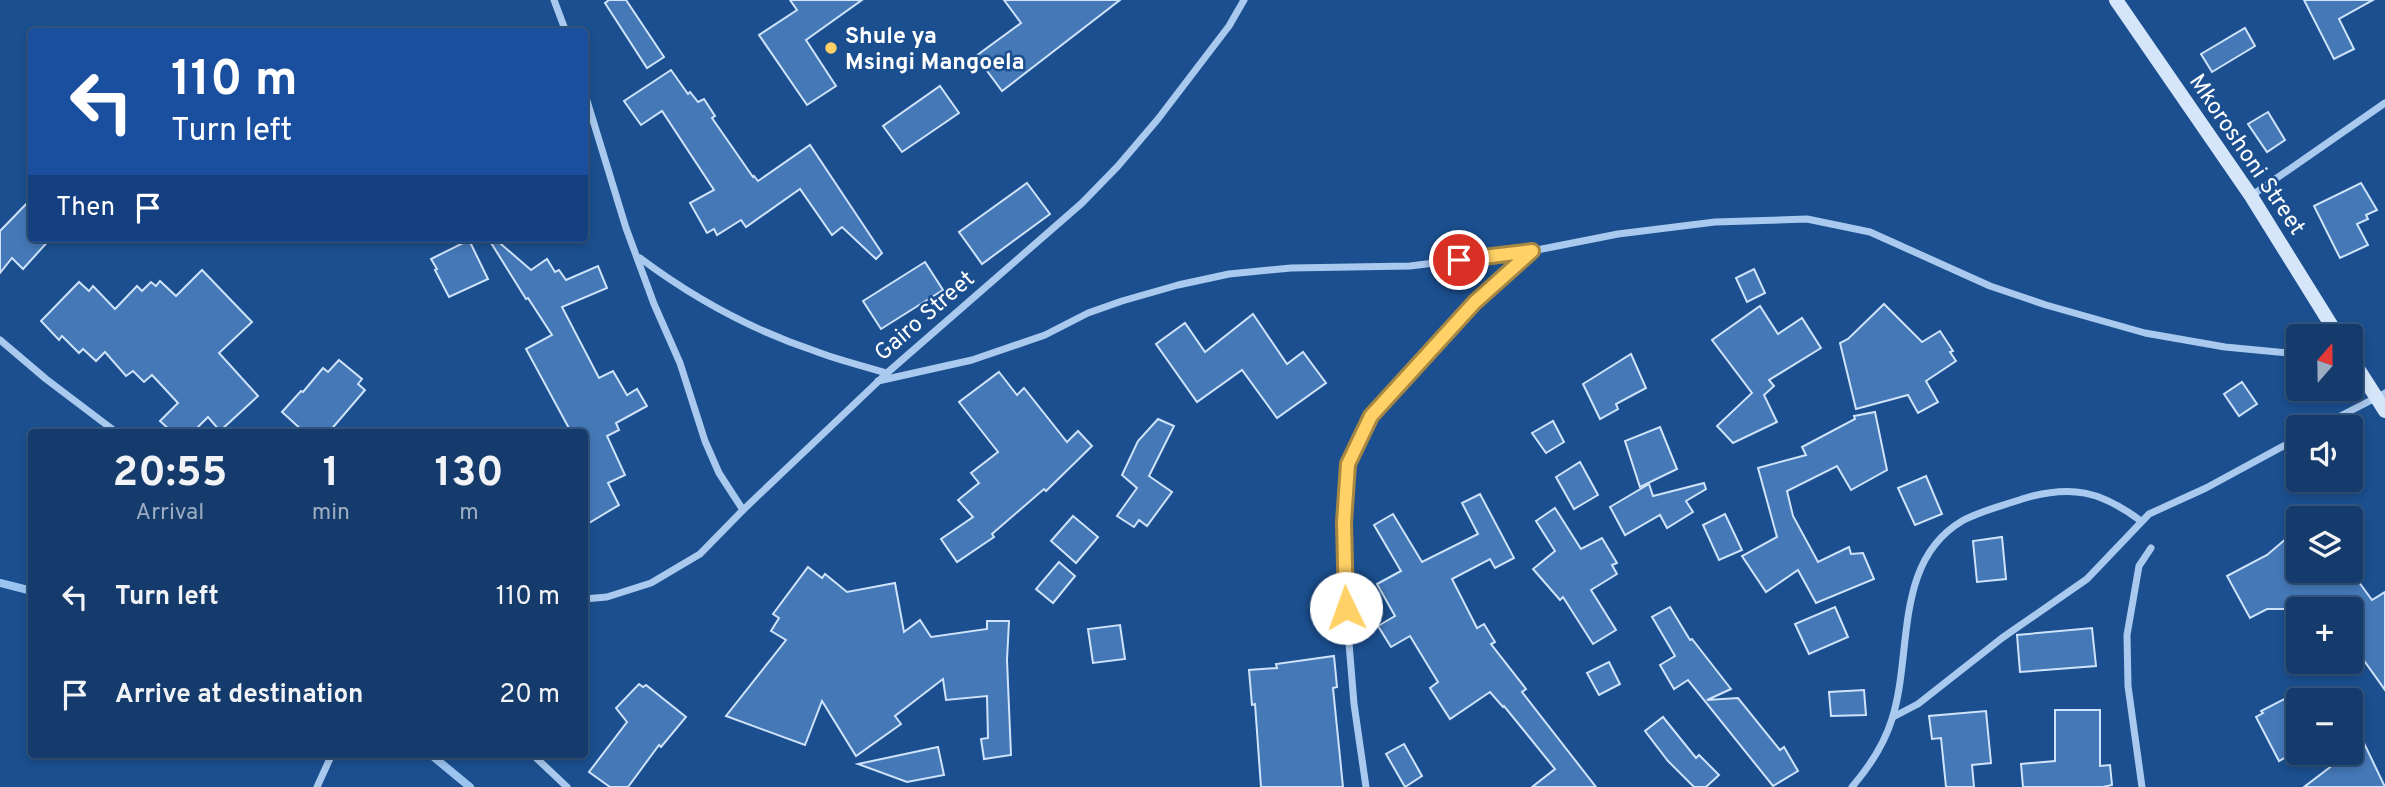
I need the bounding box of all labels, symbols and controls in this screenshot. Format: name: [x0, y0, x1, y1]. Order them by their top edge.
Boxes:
place label: Shule ya Msingi Mangoela: [845, 23, 1025, 78]
marker: Shule ya Msingi Mangoela: [823, 40, 839, 56]
text: 110 m: [171, 51, 298, 113]
icon: left: [56, 56, 147, 147]
street label: Mkoroshoni Street: [2181, 69, 2311, 241]
text: Turn left: [171, 112, 292, 152]
icon: arrive: [129, 189, 167, 227]
text: Then: [56, 192, 115, 225]
pin: [1429, 230, 1489, 290]
icon: arrive: [1440, 241, 1478, 279]
street label: Gairo Street: [869, 265, 982, 368]
north arrow: [2286, 324, 2362, 401]
map controls: [2286, 324, 2363, 765]
button: sound: [2286, 415, 2363, 492]
text: 20:55: [112, 448, 227, 501]
text: 1: [323, 448, 339, 501]
text: 130: [435, 448, 504, 501]
text: Arrival: [136, 499, 204, 528]
text: min: [312, 499, 350, 528]
text: m: [459, 499, 479, 528]
button: layers: [2286, 506, 2363, 583]
position arrow: [1309, 571, 1383, 645]
icon: left: [56, 578, 94, 616]
text: Turn left: [115, 581, 219, 614]
text: 110 m: [496, 581, 560, 614]
button: +: [2286, 597, 2363, 674]
icon: arrive: [56, 676, 94, 714]
text: Arrive at destination: [115, 679, 363, 712]
text: 20 m: [499, 679, 560, 712]
button: −: [2286, 688, 2363, 765]

